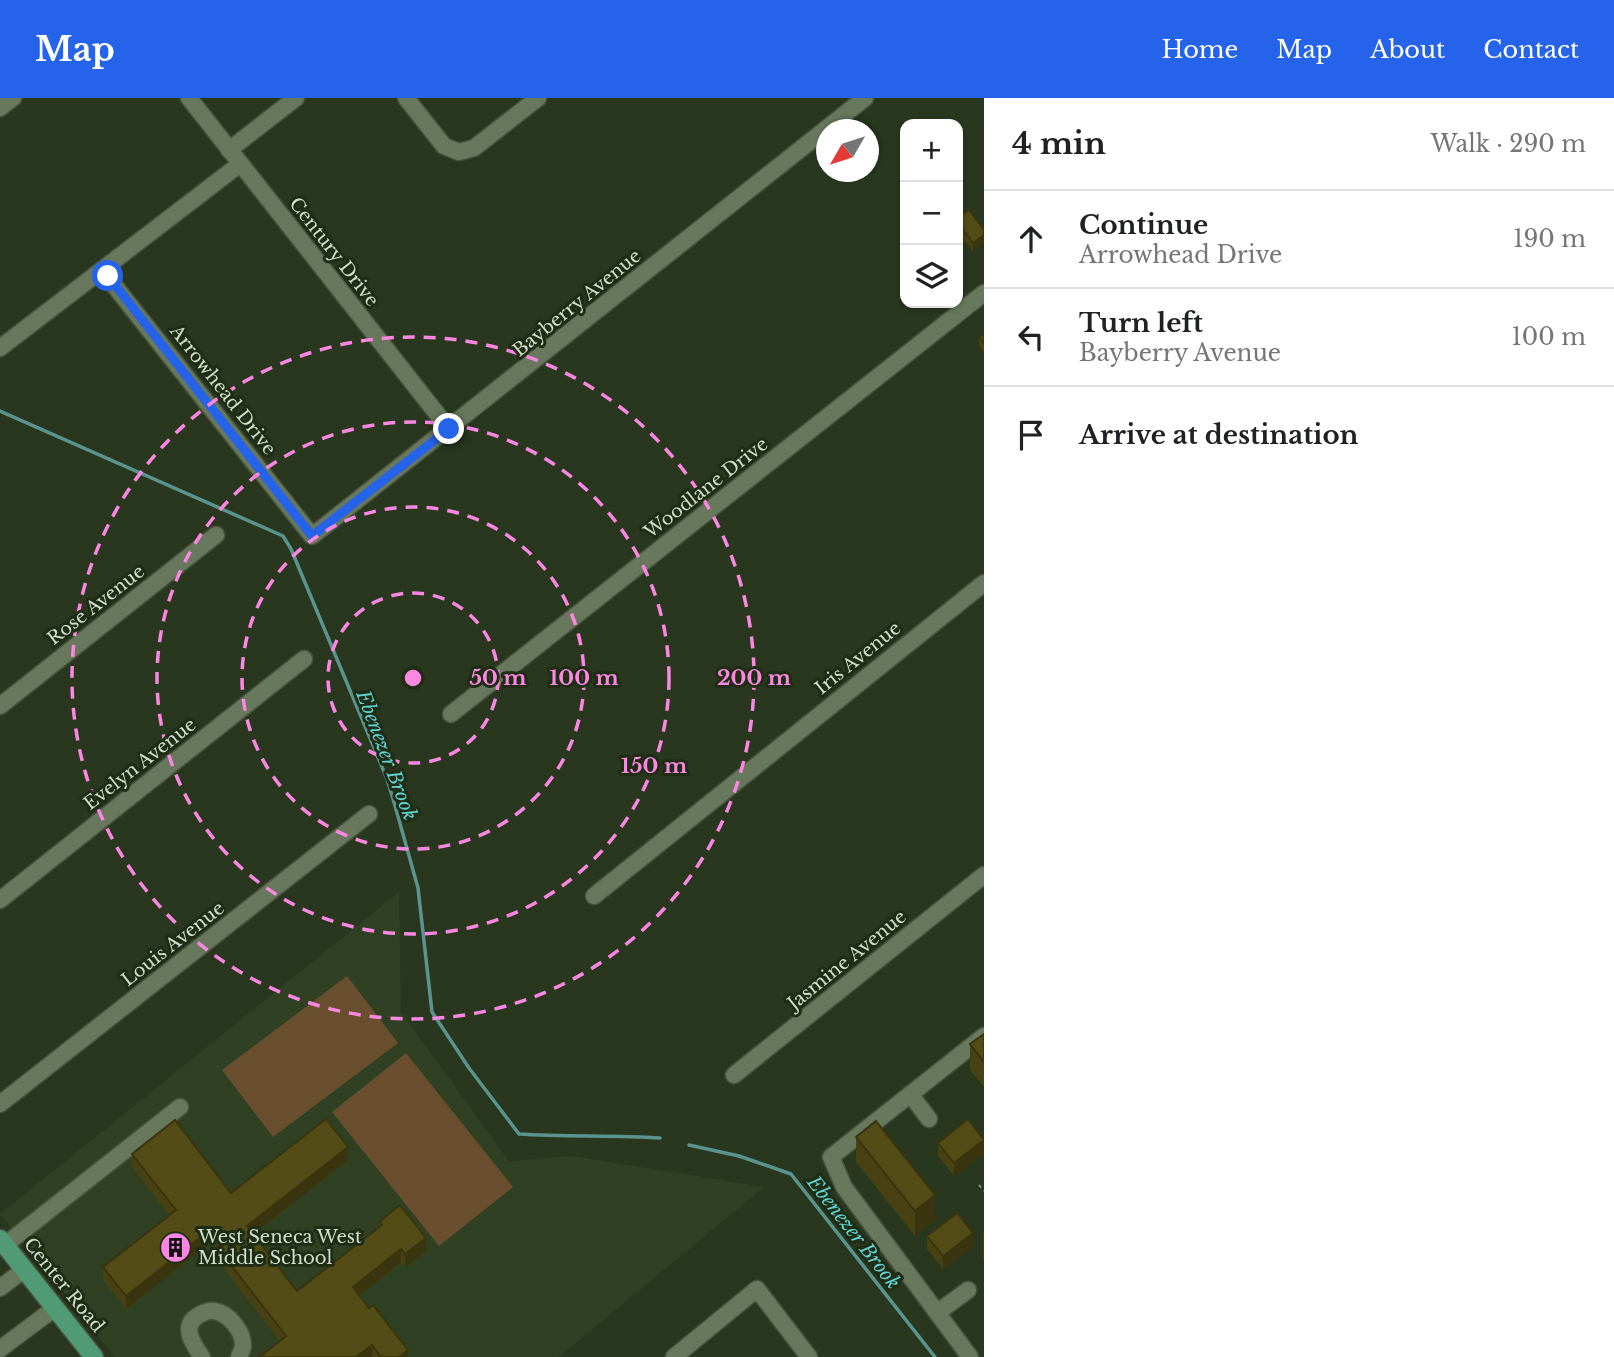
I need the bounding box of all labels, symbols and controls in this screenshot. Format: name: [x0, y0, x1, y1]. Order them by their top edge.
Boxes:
text: Map: [35, 29, 115, 70]
text: Home: [1162, 35, 1238, 64]
text: Map: [1276, 35, 1332, 64]
text: About: [1370, 35, 1445, 64]
text: Contact: [1483, 35, 1579, 64]
north arrow: [816, 119, 879, 182]
map controls: [900, 119, 963, 308]
button: +: [900, 119, 963, 182]
text: 4 min: [1012, 125, 1106, 162]
text: Walk · 290 m: [1430, 130, 1586, 158]
button: −: [900, 182, 963, 245]
street label: Century Drive: [285, 193, 383, 311]
text: Continue: [1079, 209, 1208, 241]
icon: ahead: [1012, 220, 1050, 258]
text: 190 m: [1513, 225, 1586, 253]
text: Arrowhead Drive: [1079, 241, 1282, 269]
street label: Bayberry Avenue: [509, 245, 645, 361]
button: layers: [900, 245, 963, 308]
route start: [92, 260, 123, 291]
text: Turn left: [1079, 307, 1203, 339]
icon: left: [1012, 318, 1050, 356]
street label: Arrowhead Drive: [165, 320, 281, 459]
text: 100 m: [1512, 323, 1586, 351]
text: Bayberry Avenue: [1079, 339, 1281, 367]
route end: [433, 413, 464, 444]
icon: arrive: [1012, 416, 1050, 454]
text: Arrive at destination: [1079, 419, 1359, 451]
street label: Woodlane Drive: [639, 433, 772, 544]
street label: Rose Avenue: [43, 560, 149, 650]
street label: Iris Avenue: [811, 617, 905, 699]
text: 50 m: [469, 665, 527, 691]
text: 100 m: [549, 665, 619, 691]
text: 200 m: [717, 665, 791, 691]
centre of rings: [401, 666, 425, 690]
water label: Ebenezer Brook: [351, 686, 422, 823]
street label: Evelyn Avenue: [80, 713, 200, 815]
text: 150 m: [621, 753, 687, 779]
street label: Louis Avenue: [117, 897, 229, 991]
street label: Jasmine Avenue: [782, 906, 911, 1016]
water label: Ebenezer Brook: [802, 1170, 905, 1293]
place label: West Seneca West Middle School: [197, 1226, 362, 1269]
building icon: West Seneca West Middle School: [158, 1230, 192, 1264]
street label: Center Road: [19, 1233, 109, 1337]

